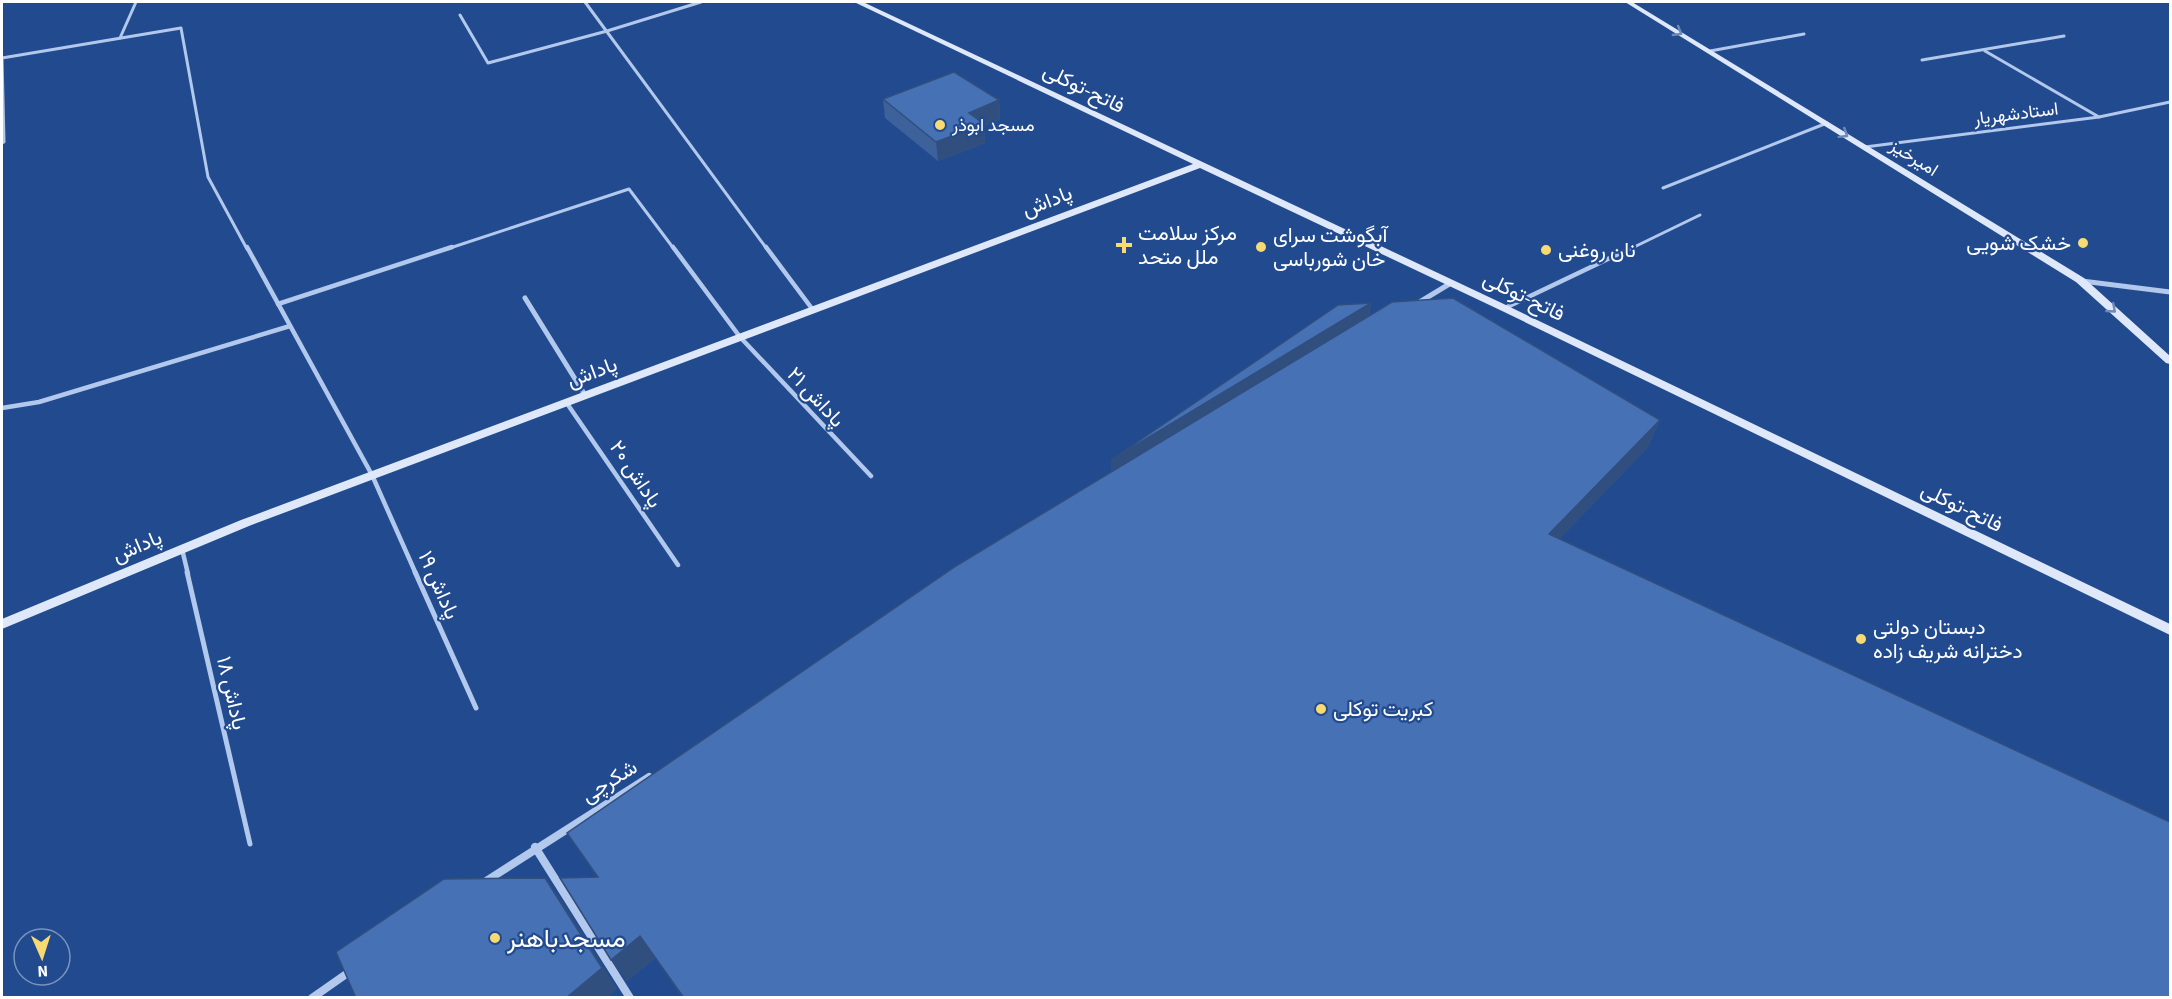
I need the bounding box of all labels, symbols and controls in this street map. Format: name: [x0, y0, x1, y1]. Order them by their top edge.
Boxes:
one-way arrow: [1672, 24, 1682, 36]
street label: فاتح-توکلی: [1038, 55, 1130, 121]
street label: استادشهریار: [1971, 96, 2060, 132]
place label: مسجد ابوذر: [951, 113, 1035, 138]
marker: مسجد ابوذر: [933, 118, 947, 132]
one-way arrow: [1837, 127, 1848, 138]
street label: امیرخیز: [1884, 133, 1943, 183]
street label: پاداش: [1017, 178, 1077, 224]
place label: مرکز سلامت ملل متحد: [1138, 218, 1237, 272]
place label: آبگوشت سرای خان شورباسی: [1273, 220, 1389, 274]
place label: خشک شویی: [1966, 228, 2071, 258]
place label: نان روغنی: [1558, 235, 1636, 265]
marker: مرکز سلامت ملل متحد: [1115, 236, 1133, 254]
marker: خشک شویی: [2076, 236, 2090, 250]
marker: آبگوشت سرای خان شورباسی: [1254, 240, 1268, 254]
marker: نان روغنی: [1539, 243, 1553, 257]
street label: فاتح-توکلی: [1478, 263, 1570, 329]
one-way arrow: [2105, 302, 2116, 313]
street label: پاداش: [563, 349, 621, 395]
street label: پاداش ۲۱: [780, 360, 852, 434]
street label: پاداش ۲۰: [602, 434, 670, 514]
street label: فاتح-توکلی: [1916, 474, 2008, 540]
street label: پاداش: [107, 522, 167, 570]
street label: پاداش ۱۹: [411, 546, 467, 624]
place label: دبستان دولتی دخترانه شریف زاده: [1873, 612, 2023, 666]
marker: دبستان دولتی دخترانه شریف زاده: [1854, 632, 1868, 646]
street label: پاداش ۱۸: [209, 653, 255, 733]
place label: کبریت توکلی: [1333, 694, 1433, 724]
marker: کبریت توکلی: [1314, 702, 1328, 716]
street label: شکرچی: [575, 752, 643, 810]
place label: مسجدباهنر: [506, 920, 626, 957]
north arrow: [12, 927, 72, 987]
marker: مسجدباهنر: [488, 931, 502, 945]
text: N: [37, 960, 49, 982]

